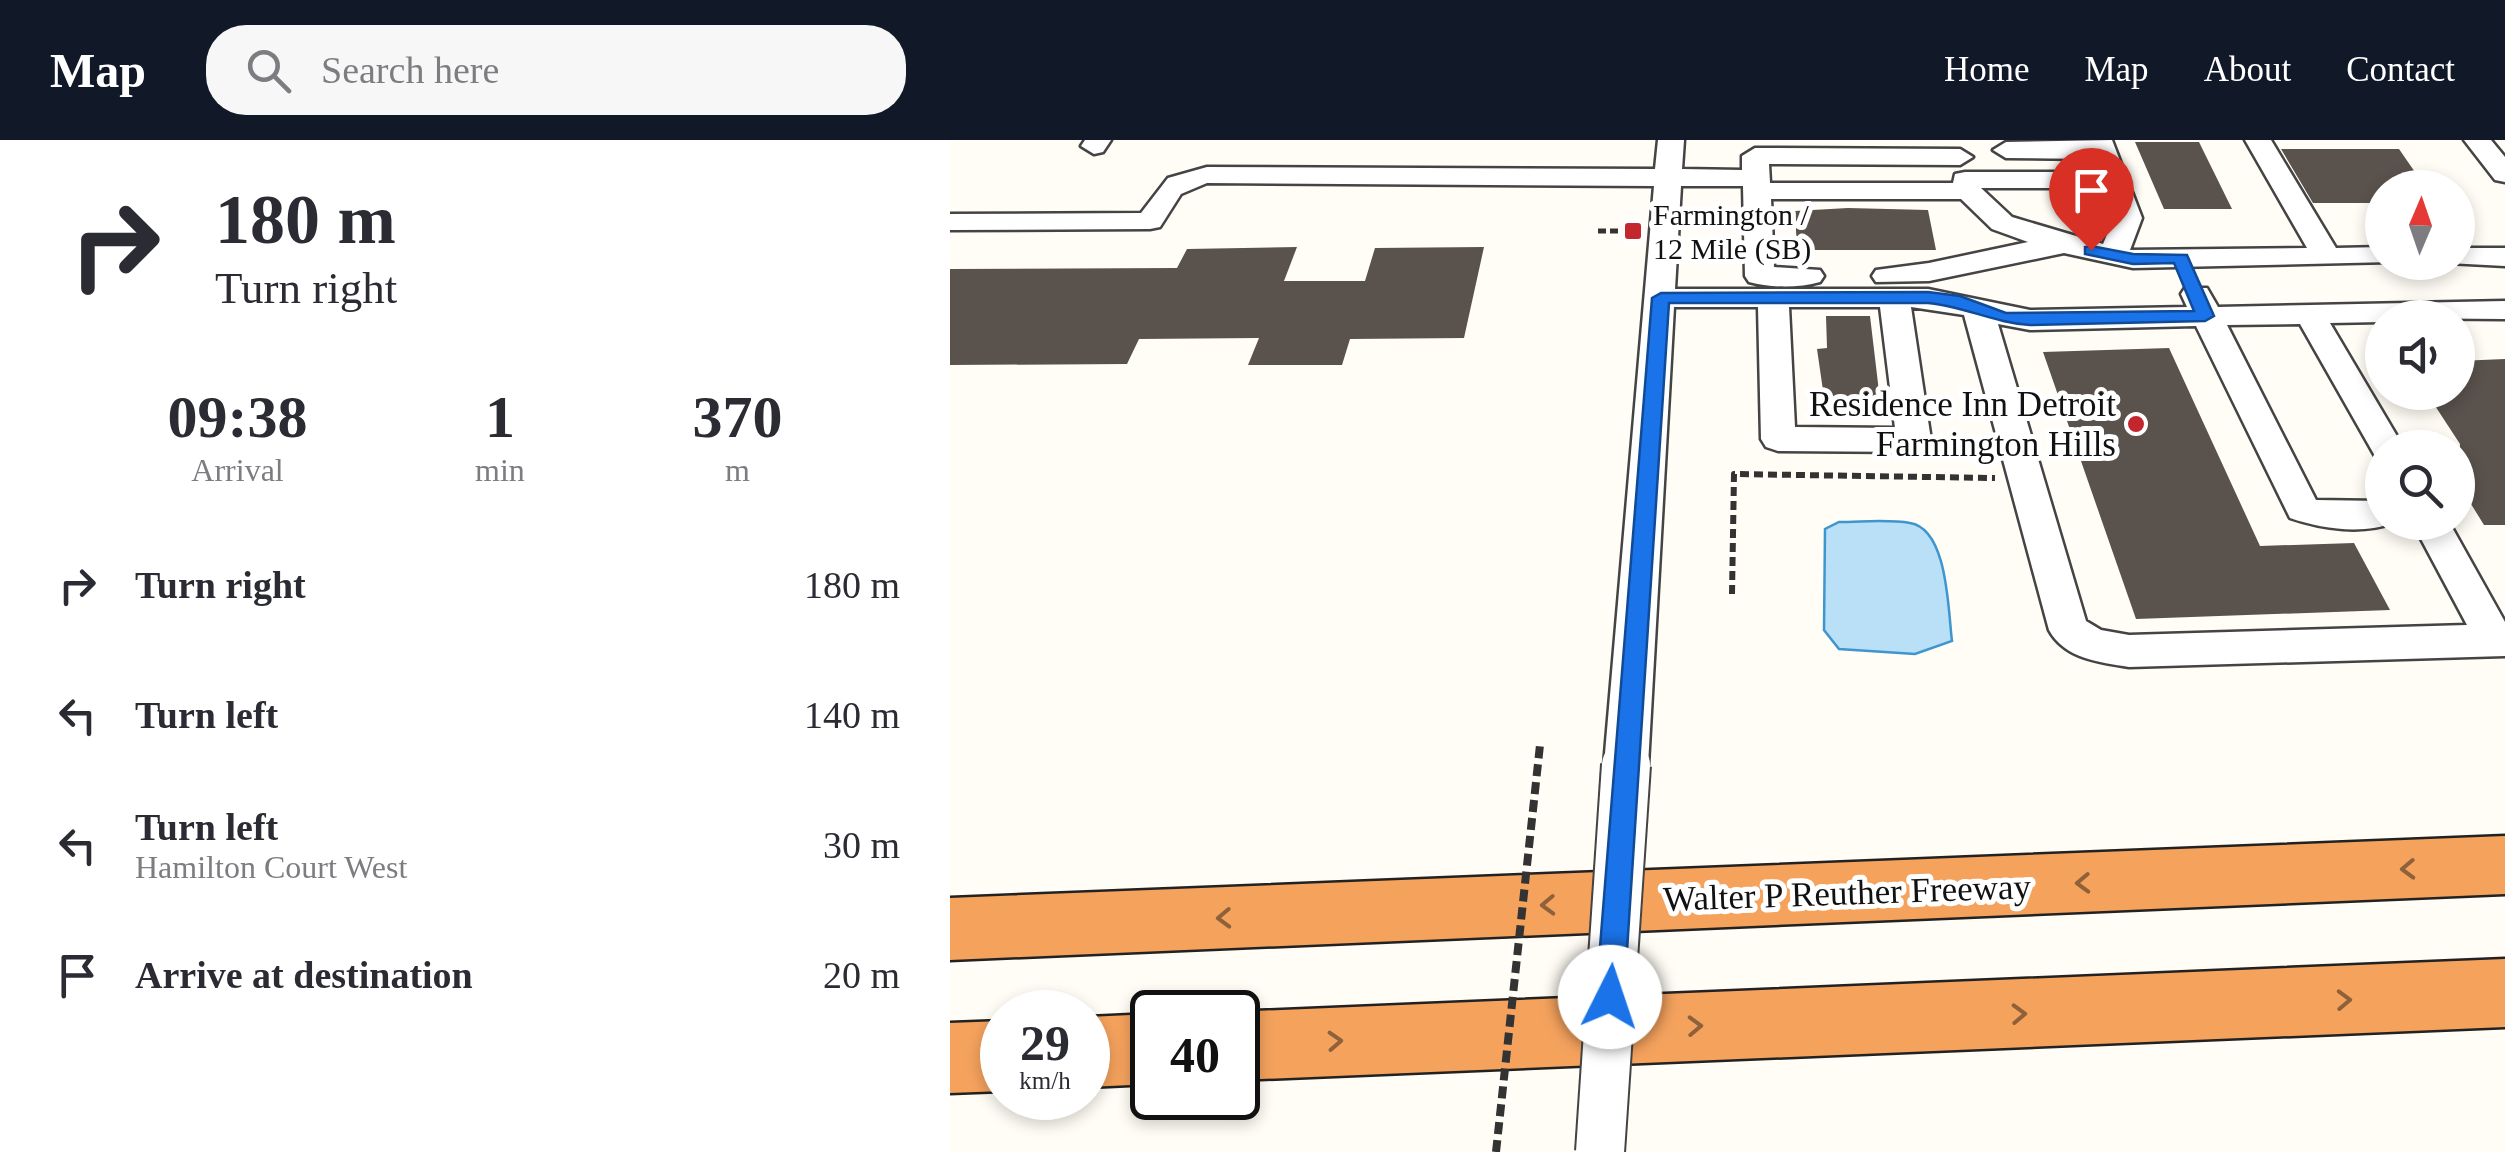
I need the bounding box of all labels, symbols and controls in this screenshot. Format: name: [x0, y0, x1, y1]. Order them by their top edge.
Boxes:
search box: [206, 25, 906, 115]
icon: search: [241, 43, 296, 98]
text: Map: [50, 44, 146, 97]
text: Search here: [321, 49, 499, 91]
text: Home: [1944, 50, 2029, 89]
text: Map: [2084, 50, 2149, 89]
text: About: [2204, 50, 2291, 89]
text: Contact: [2346, 50, 2455, 89]
pin: [2049, 148, 2134, 251]
icon: arrive: [2064, 163, 2119, 218]
north arrow: [2365, 170, 2475, 280]
map controls: [2365, 170, 2475, 540]
icon: right: [50, 180, 180, 310]
text: 180 m: [215, 181, 396, 258]
place label: Farmington / 12 Mile (SB): [1653, 198, 1811, 266]
marker: Farmington / 12 Mile (SB): [1622, 220, 1644, 242]
text: Turn right: [215, 263, 397, 313]
button: sound: [2365, 300, 2475, 410]
text: 09:38: [168, 384, 308, 450]
text: 1: [485, 384, 515, 450]
text: 370: [692, 384, 782, 450]
place label: Residence Inn Detroit Farmington Hills: [1809, 385, 2116, 464]
marker: Residence Inn Detroit Farmington Hills: [2125, 413, 2147, 435]
button: search: [2365, 430, 2475, 540]
text: Arrival: [191, 452, 284, 488]
text: min: [475, 452, 525, 488]
text: m: [725, 452, 750, 488]
icon: right: [50, 558, 105, 613]
text: Turn right: [135, 564, 306, 606]
text: 180 m: [804, 564, 900, 606]
icon: left: [50, 688, 105, 743]
text: Turn left: [135, 694, 278, 736]
text: 140 m: [804, 694, 900, 736]
text: Turn left: [135, 806, 278, 848]
icon: left: [50, 818, 105, 873]
text: 30 m: [823, 824, 900, 866]
text: Hamilton Court West: [135, 849, 407, 885]
one-way arrow: [2399, 858, 2415, 879]
street label: Walter P Reuther Freeway: [1662, 867, 2032, 919]
one-way arrow: [2074, 872, 2090, 893]
one-way arrow: [1540, 894, 1556, 915]
one-way arrow: [1215, 907, 1231, 928]
position arrow: [1558, 945, 1662, 1049]
icon: arrive: [50, 948, 105, 1003]
text: Arrive at destination: [135, 954, 473, 996]
text: 20 m: [823, 954, 900, 996]
speed limit sign: 40: [1130, 990, 1260, 1120]
one-way arrow: [2337, 990, 2353, 1011]
one-way arrow: [2012, 1003, 2028, 1024]
text: 29: [1020, 1015, 1070, 1071]
one-way arrow: [1687, 1016, 1703, 1037]
one-way arrow: [1327, 1030, 1343, 1051]
text: km/h: [1019, 1067, 1071, 1094]

